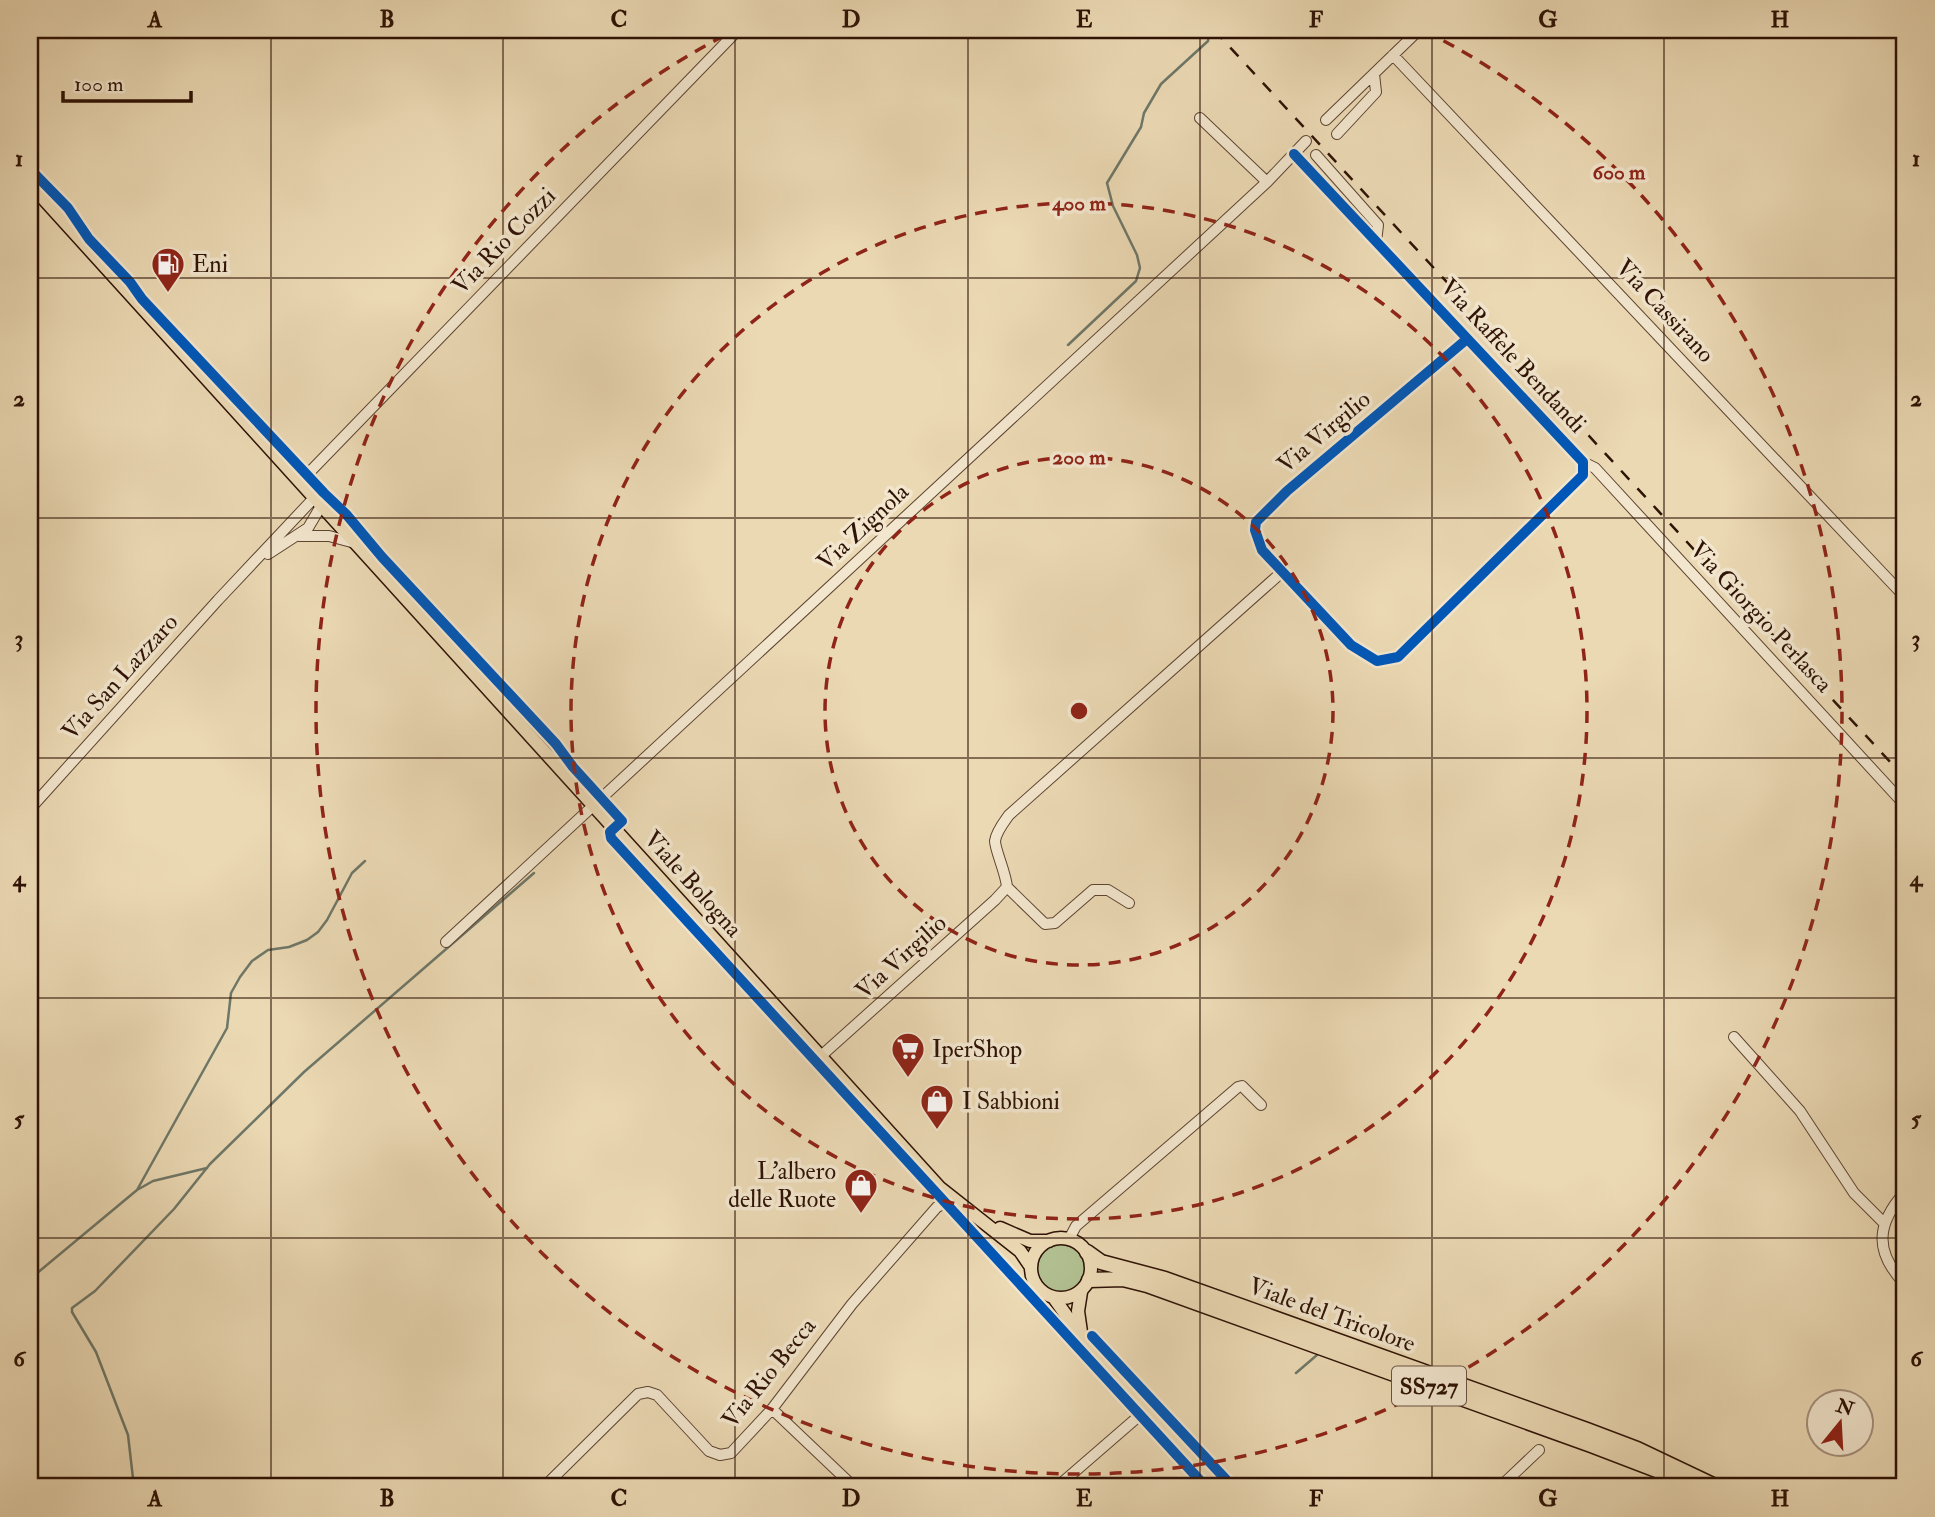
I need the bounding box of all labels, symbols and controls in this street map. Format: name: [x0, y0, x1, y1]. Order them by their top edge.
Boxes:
text: A: [147, 5, 163, 34]
text: B: [379, 5, 395, 34]
text: C: [611, 5, 627, 34]
text: D: [842, 5, 860, 34]
text: E: [1076, 5, 1093, 34]
text: F: [1309, 5, 1324, 34]
text: G: [1538, 5, 1558, 34]
text: H: [1771, 5, 1790, 34]
scale bar: [63, 60, 191, 104]
text: 100 m: [74, 71, 124, 98]
text: 1: [15, 144, 23, 173]
text: 1: [1912, 144, 1920, 173]
text: 600 m: [1593, 159, 1646, 186]
street label: Via Rio Cozzi: [445, 181, 563, 301]
text: 400 m: [1051, 190, 1106, 217]
fuel station icon: Eni: [149, 245, 187, 294]
place label: Eni: [192, 249, 228, 280]
street label: Via Cassirano: [1609, 253, 1721, 369]
street label: Via Raffele Bendandi: [1433, 272, 1593, 440]
text: 2: [13, 384, 25, 413]
street label: Via Virgilio: [1271, 384, 1377, 480]
text: 2: [1910, 384, 1922, 413]
text: 200 m: [1053, 444, 1106, 471]
street label: Via Zignola: [811, 476, 916, 577]
street label: Via Giorgio Perlasca: [1683, 535, 1840, 700]
street label: Via San Lazzaro: [55, 607, 185, 747]
text: 3: [15, 624, 23, 653]
text: 3: [1912, 624, 1920, 653]
centre of rings: [1067, 699, 1091, 723]
street label: Viale Bologna: [637, 824, 750, 945]
text: 4: [12, 864, 27, 893]
text: 4: [1909, 864, 1924, 893]
street label: Via Virgilio: [849, 908, 953, 1006]
supermarket icon: IperShop: [889, 1030, 927, 1079]
place label: IperShop: [932, 1034, 1022, 1065]
shop icon: I Sabbioni: [918, 1082, 956, 1131]
place label: I Sabbioni: [962, 1086, 1060, 1117]
text: 5: [14, 1104, 25, 1133]
text: 5: [1911, 1104, 1922, 1133]
place label: L'albero delle Ruote: [728, 1156, 836, 1215]
shop icon: L'albero delle Ruote: [842, 1166, 880, 1215]
street label: Viale del Tricolore: [1244, 1270, 1420, 1360]
street label: Via Rio Becca: [715, 1311, 824, 1434]
text: 6: [13, 1344, 27, 1373]
text: 6: [1910, 1344, 1924, 1373]
road number: SS727: [1392, 1366, 1466, 1406]
north arrow: [1806, 1388, 1876, 1458]
text: N: [1832, 1393, 1858, 1422]
text: A: [147, 1484, 163, 1513]
text: B: [379, 1484, 395, 1513]
text: C: [611, 1484, 627, 1513]
text: D: [842, 1484, 860, 1513]
text: E: [1076, 1484, 1093, 1513]
text: F: [1309, 1484, 1324, 1513]
text: G: [1538, 1484, 1558, 1513]
text: H: [1771, 1484, 1790, 1513]

